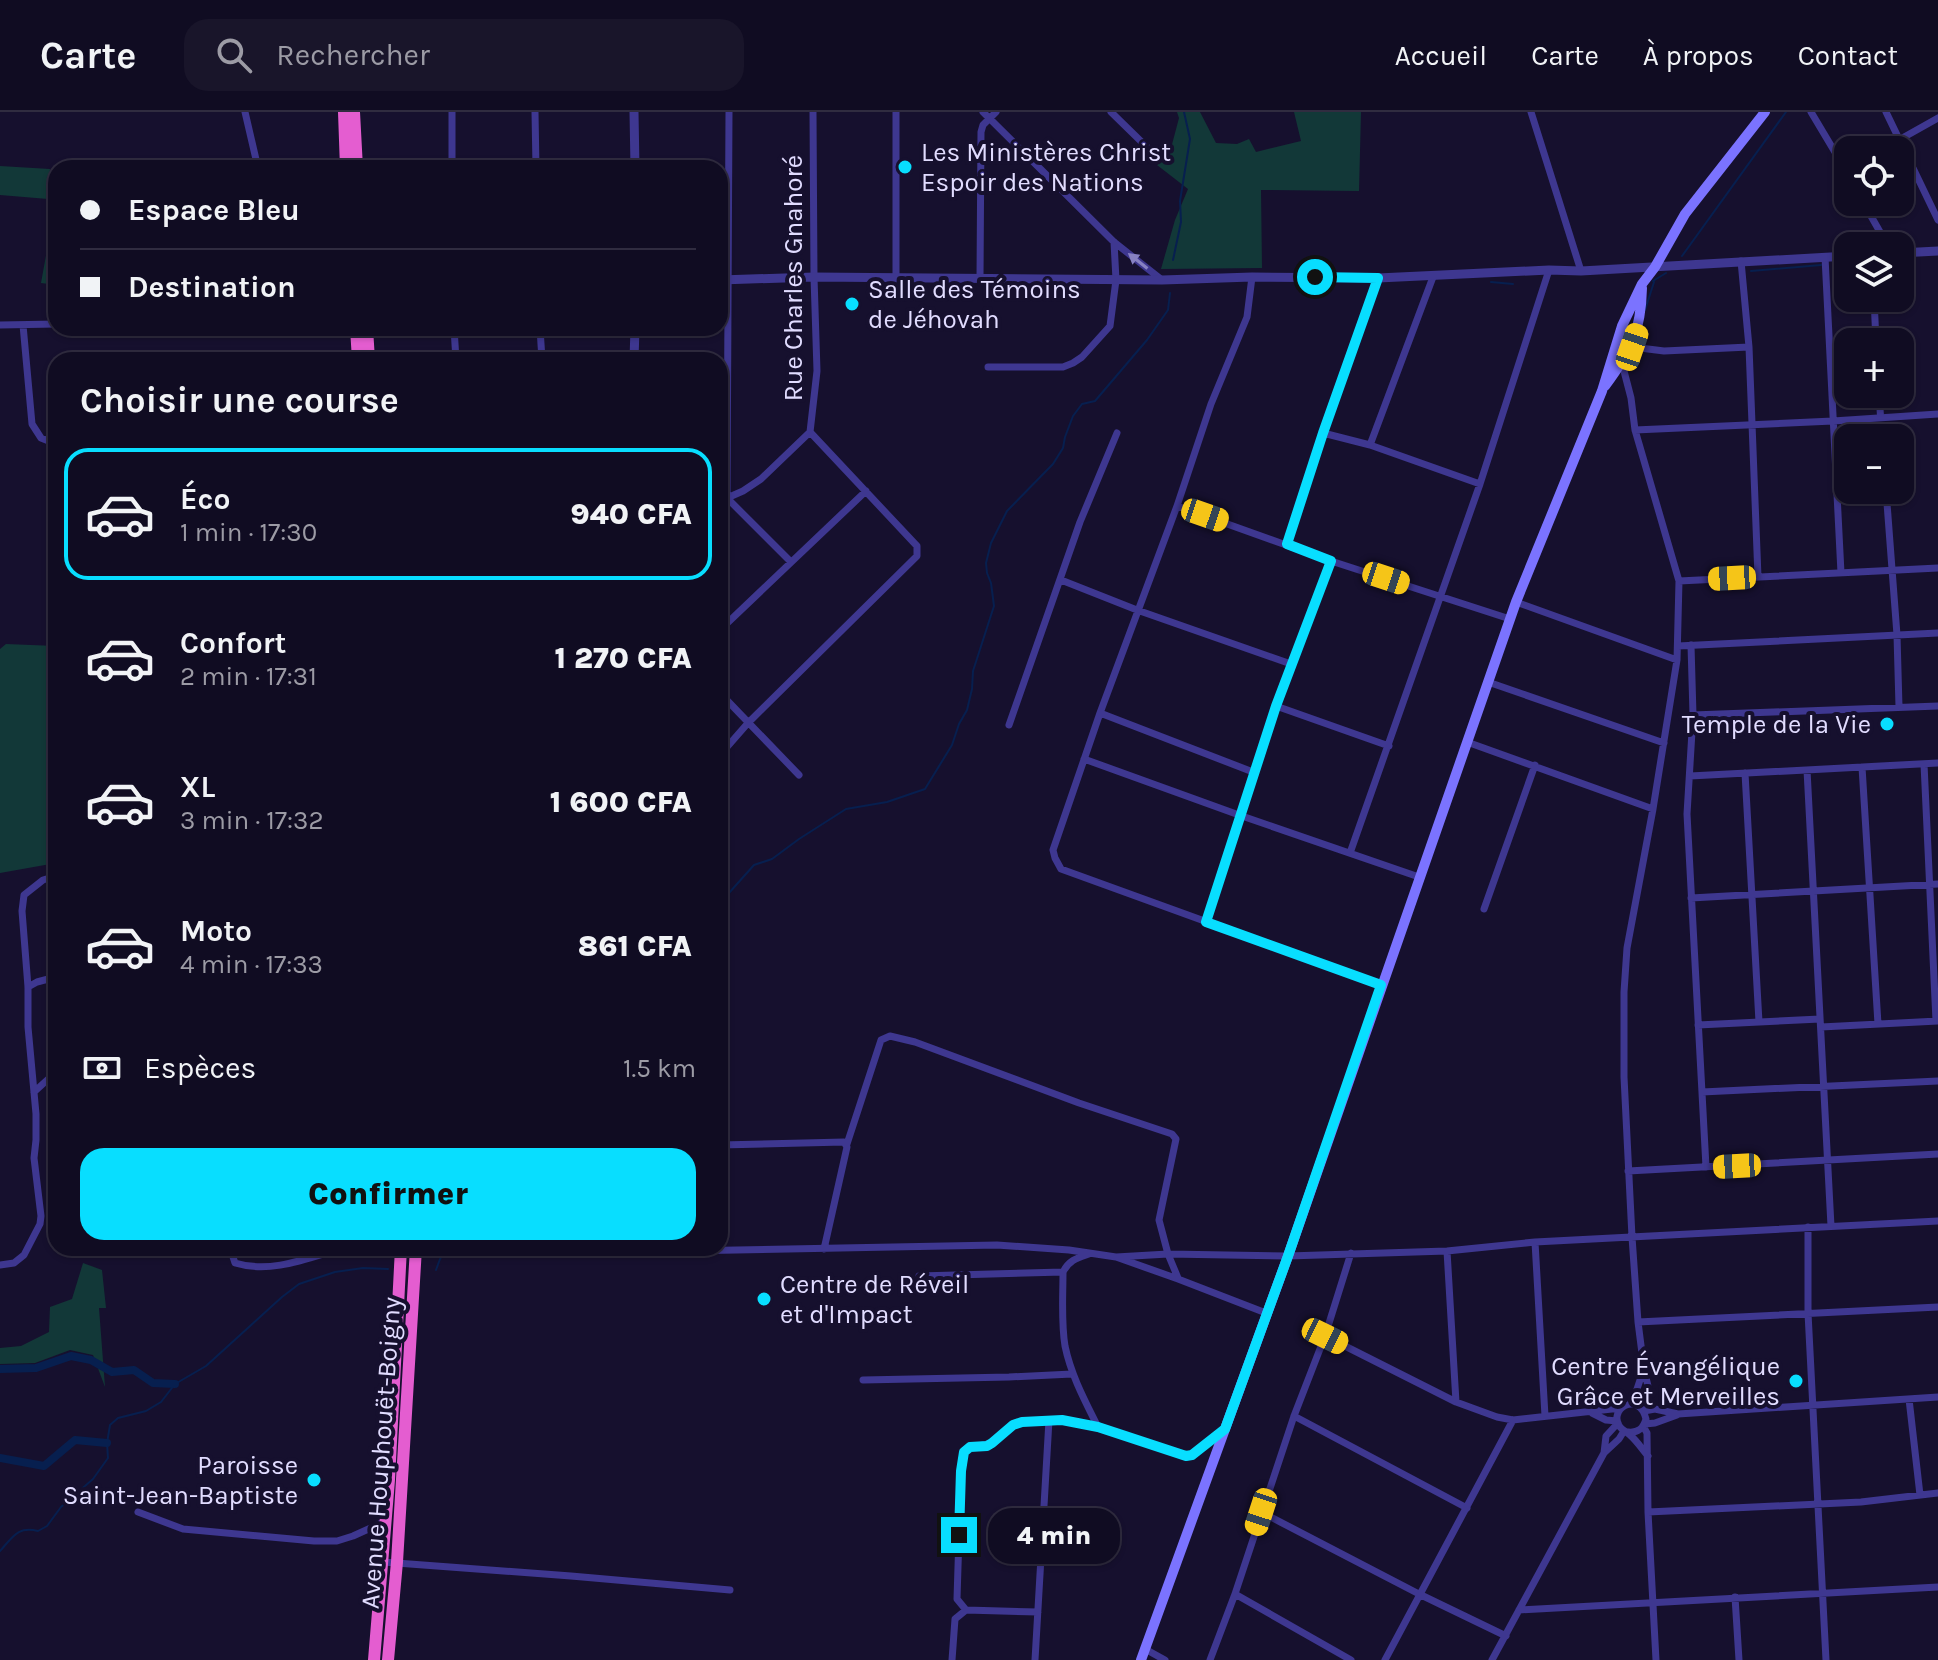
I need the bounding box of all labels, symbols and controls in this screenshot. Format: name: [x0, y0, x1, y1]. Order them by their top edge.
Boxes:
search box: [184, 19, 744, 91]
text: Carte: [40, 33, 136, 78]
icon: search: [212, 33, 256, 77]
text: Rechercher: [276, 37, 430, 73]
text: Accueil: [1395, 39, 1487, 72]
text: Carte: [1531, 39, 1599, 72]
text: À propos: [1643, 39, 1754, 72]
text: Contact: [1798, 39, 1898, 72]
map controls: [1834, 136, 1914, 504]
button: locate: [1834, 136, 1914, 216]
place label: Les Ministères Christ Espoir des Nations: [921, 137, 1171, 198]
street label: Rue Charles Gnahoré: [778, 155, 809, 401]
marker: Les Ministères Christ Espoir des Nations: [896, 158, 914, 176]
text: Espace Bleu: [128, 192, 300, 228]
button: layers: [1834, 232, 1914, 312]
one-way arrow: [1128, 254, 1148, 270]
route start: [1297, 259, 1333, 295]
text: Destination: [128, 269, 296, 305]
place label: Salle des Témoins de Jéhovah: [868, 274, 1081, 335]
marker: Salle des Témoins de Jéhovah: [843, 295, 861, 313]
car: [1613, 320, 1651, 374]
button: +: [1834, 328, 1914, 408]
text: Choisir une course: [80, 379, 399, 421]
button: −: [1834, 424, 1914, 504]
icon: car: [84, 478, 156, 550]
text: Éco: [180, 481, 230, 517]
text: 940 CFA: [571, 496, 692, 532]
car: [1178, 496, 1232, 534]
text: 1 min · 17:30: [180, 517, 317, 548]
car: [1359, 559, 1413, 597]
car: [1707, 565, 1757, 591]
icon: car: [84, 622, 156, 694]
text: Confort: [180, 625, 286, 661]
text: 1 270 CFA: [554, 640, 692, 676]
text: 2 min · 17:31: [180, 661, 317, 692]
place label: Temple de la Vie: [1682, 709, 1871, 740]
marker: Temple de la Vie: [1878, 715, 1896, 733]
icon: car: [84, 766, 156, 838]
text: XL: [180, 769, 215, 805]
text: 1 600 CFA: [550, 784, 692, 820]
text: 3 min · 17:32: [180, 805, 324, 836]
icon: car: [84, 910, 156, 982]
text: Moto: [180, 913, 252, 949]
text: 861 CFA: [578, 928, 692, 964]
text: 4 min · 17:33: [180, 949, 323, 980]
icon: cash: [80, 1046, 124, 1090]
text: Espèces: [144, 1050, 256, 1086]
text: 1.5 km: [623, 1053, 696, 1084]
button: Confirmer: [80, 1148, 696, 1240]
car: [1712, 1153, 1762, 1179]
place label: Centre de Réveil et d'Impact: [780, 1269, 969, 1330]
marker: Centre de Réveil et d'Impact: [755, 1290, 773, 1308]
street label: Avenue Houphouët-Boigny: [355, 1296, 407, 1610]
car: [1298, 1315, 1352, 1357]
place label: Centre Évangélique Grâce et Merveilles: [1551, 1350, 1780, 1412]
marker: Centre Évangélique Grâce et Merveilles: [1787, 1372, 1805, 1390]
place label: Paroisse Saint-Jean-Baptiste: [63, 1450, 298, 1511]
marker: Paroisse Saint-Jean-Baptiste: [305, 1471, 323, 1489]
car: [1242, 1485, 1280, 1539]
callout: 4 min: [987, 1507, 1119, 1563]
route end: [941, 1517, 977, 1553]
text: 4 min: [1017, 1520, 1091, 1551]

